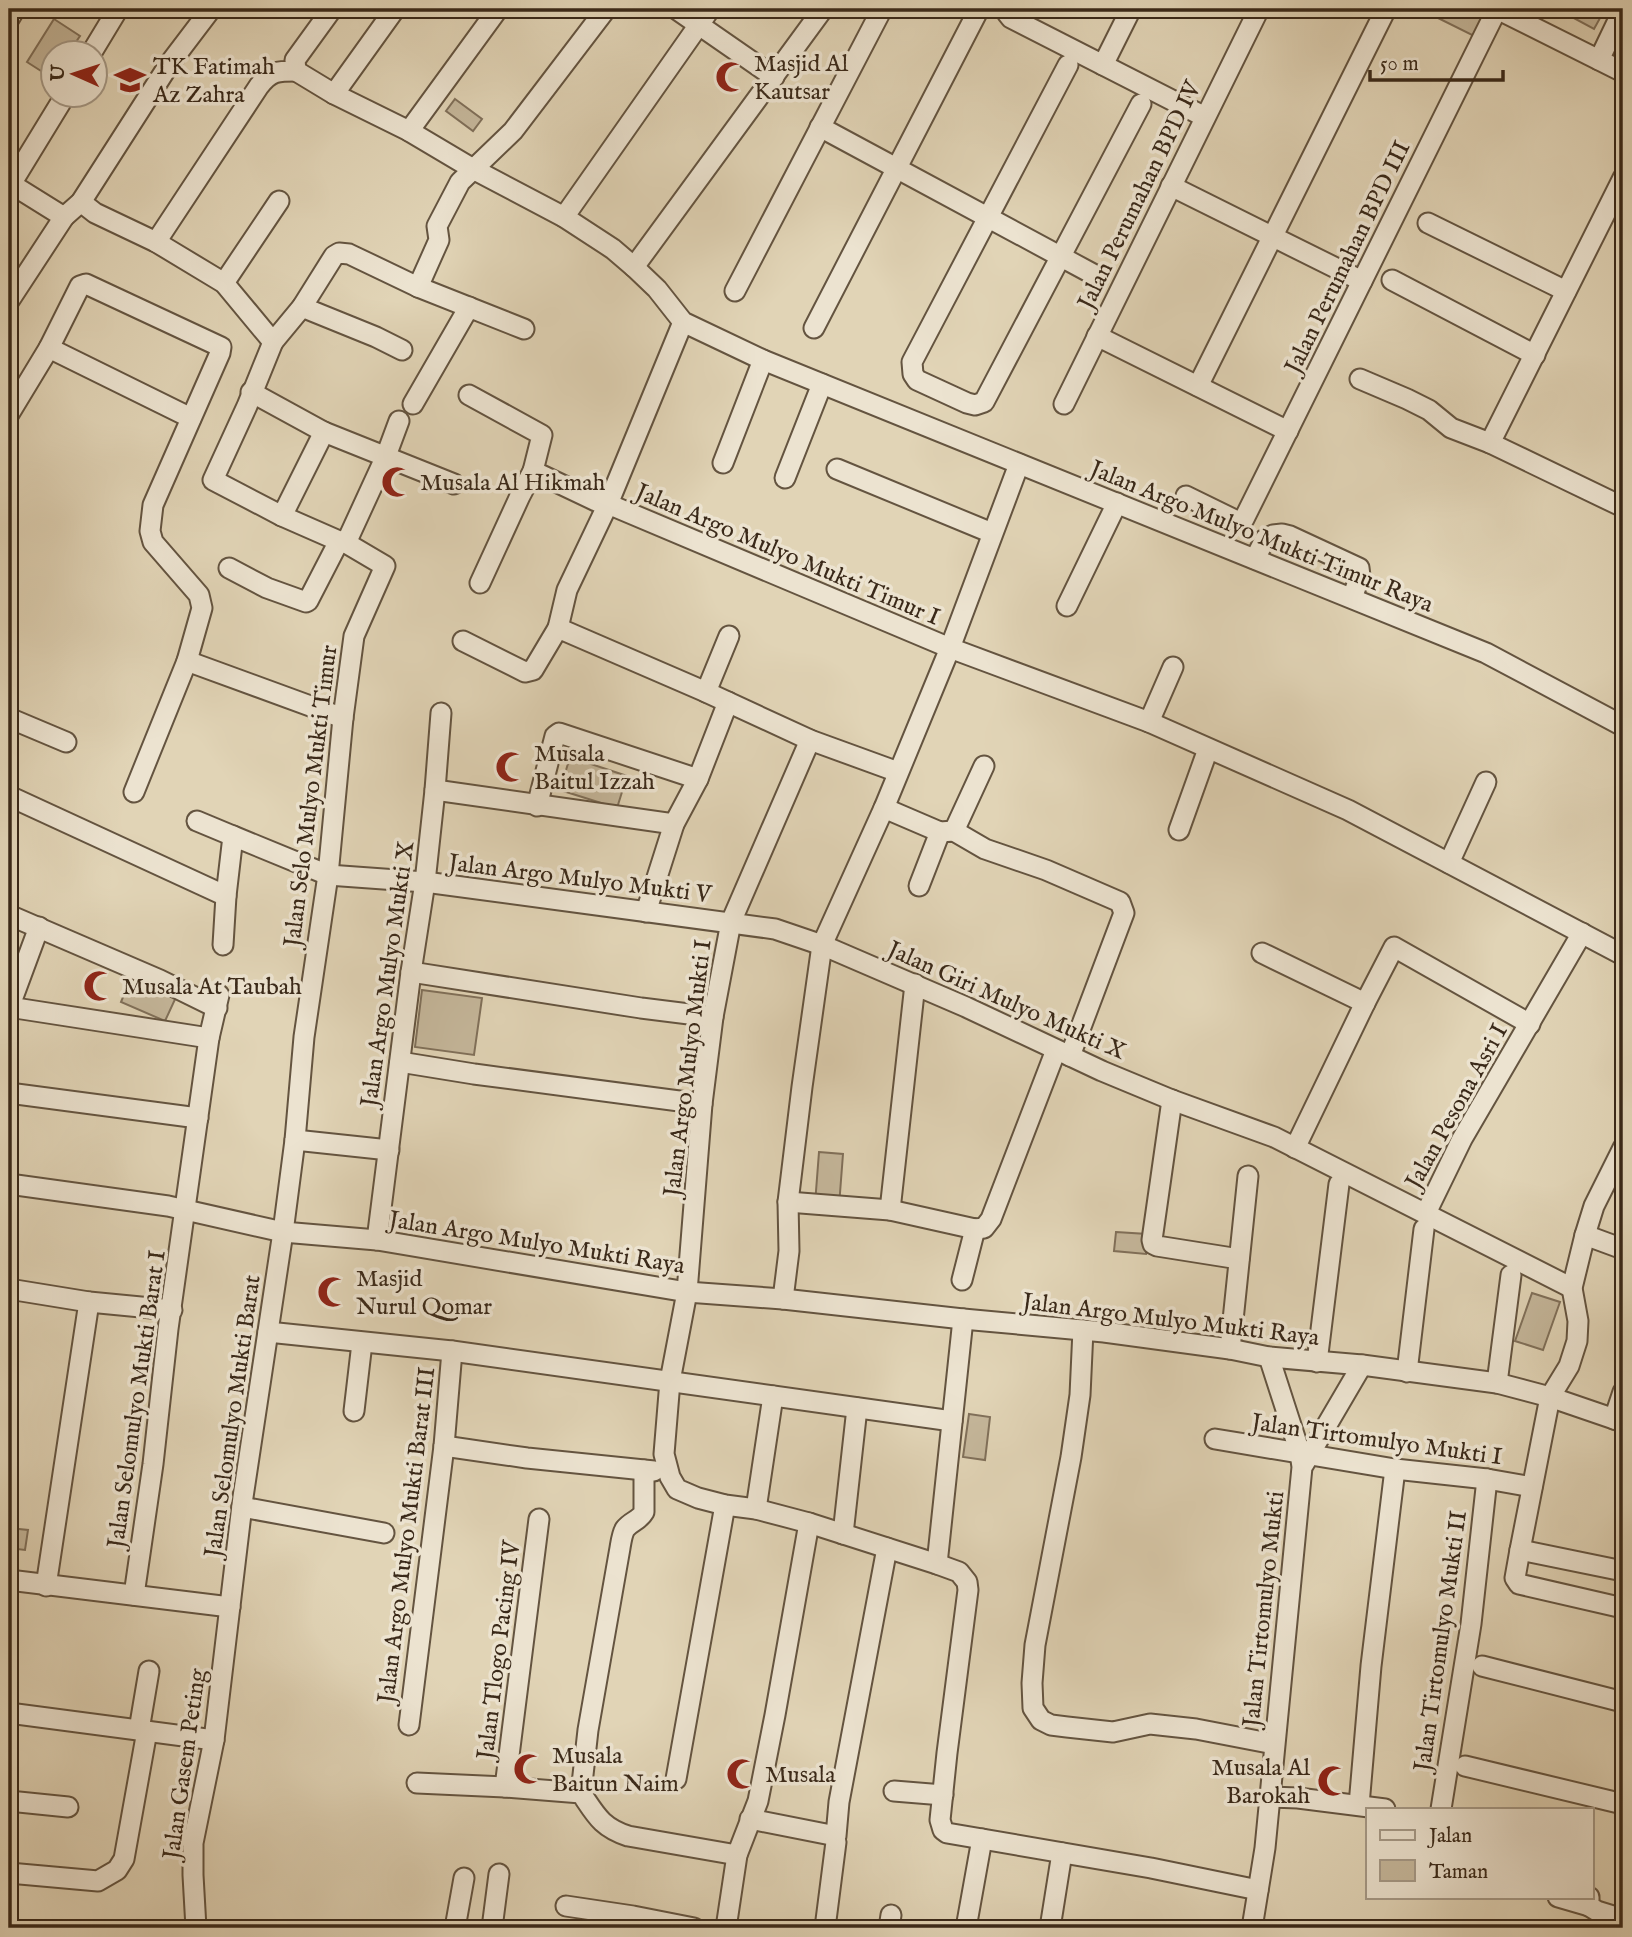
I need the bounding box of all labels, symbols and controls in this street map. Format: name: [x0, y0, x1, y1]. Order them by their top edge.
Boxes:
north arrow: [38, 38, 108, 108]
scale bar: [1370, 38, 1502, 82]
place label: Masjid Al Kautsar: [754, 49, 849, 108]
text: 50 m: [1380, 51, 1419, 78]
place label: TK Fatimah Az Zahra: [152, 52, 275, 111]
mosque icon: Masjid Al Kautsar: [714, 60, 748, 94]
school or university icon: TK Fatimah Az Zahra: [113, 63, 147, 97]
text: U: [47, 64, 71, 83]
street label: Jalan Perumahan BPD IV: [1070, 75, 1210, 318]
street label: Jalan Perumahan BPD III: [1277, 136, 1418, 382]
street label: Jalan Argo Mulyo Mukti Timur Raya: [1082, 453, 1438, 621]
mosque icon: Musala Al Hikmah: [380, 465, 414, 499]
place label: Musala Al Hikmah: [420, 468, 606, 499]
street label: Jalan Argo Mulyo Mukti Timur I: [628, 476, 944, 634]
street label: Jalan Selo Mulyo Mukti Timur: [277, 643, 345, 952]
place label: Musala Baitul Izzah: [534, 739, 655, 798]
mosque icon: Musala Baitul Izzah: [494, 750, 528, 784]
street label: Jalan Argo Mulyo Mukti X: [354, 839, 423, 1112]
street label: Jalan Argo Mulyo Mukti V: [444, 848, 714, 911]
street label: Jalan Giri Mulyo Mukti X: [880, 934, 1131, 1068]
street label: Jalan Argo Mulyo Mukti I: [657, 938, 720, 1202]
mosque icon: Musala At Taubah: [82, 969, 116, 1003]
place label: Musala At Taubah: [122, 972, 302, 1003]
street label: Jalan Pesona Asri I: [1398, 1019, 1516, 1197]
street label: Jalan Argo Mulyo Mukti Raya: [384, 1204, 687, 1282]
street label: Jalan Selomulyo Mukti Barat I: [101, 1248, 174, 1553]
place label: Masjid Nurul Qomar: [356, 1264, 492, 1323]
street label: Jalan Selomulyo Mukti Barat: [198, 1273, 269, 1562]
mosque icon: Masjid Nurul Qomar: [316, 1275, 350, 1309]
street label: Jalan Argo Mulyo Mukti Raya: [1018, 1287, 1322, 1354]
street label: Jalan Argo Mulyo Mukti Barat III: [371, 1365, 444, 1708]
street label: Jalan Tirtomulyo Mukti I: [1247, 1407, 1504, 1473]
street label: Jalan Tirtomulyo Mukti: [1236, 1490, 1292, 1732]
street label: Jalan Tirtomulyo Mukti II: [1407, 1509, 1475, 1777]
street label: Jalan Tlogo Pacing IV: [470, 1538, 528, 1764]
street label: Jalan Gasem Peting: [156, 1666, 214, 1865]
place label: Musala Baitun Naim: [552, 1741, 679, 1800]
mosque icon: Musala Baitun Naim: [512, 1752, 546, 1786]
place label: Musala Al Barokah: [1211, 1753, 1310, 1812]
mosque icon: Musala: [725, 1757, 759, 1791]
place label: Musala: [765, 1760, 836, 1791]
mosque icon: Musala Al Barokah: [1316, 1764, 1350, 1798]
legend: [1366, 1808, 1594, 1898]
text: Jalan: [1427, 1823, 1472, 1850]
text: Taman: [1429, 1859, 1488, 1886]

